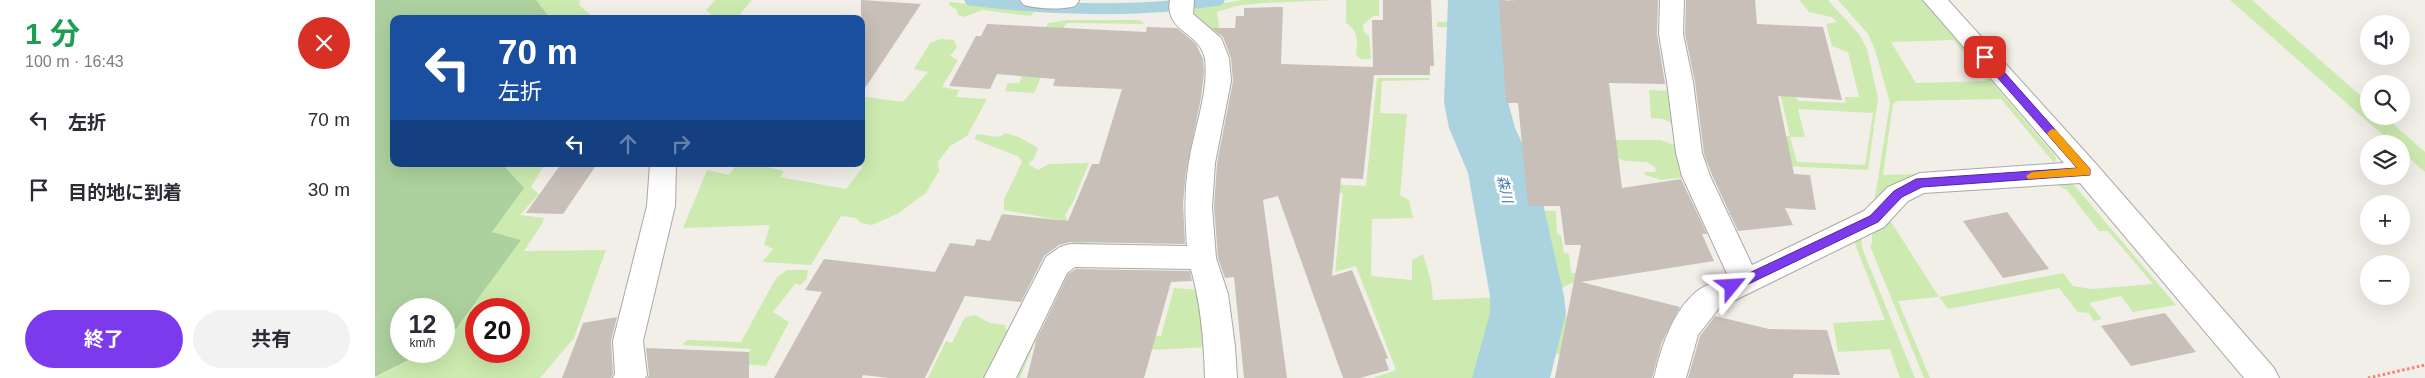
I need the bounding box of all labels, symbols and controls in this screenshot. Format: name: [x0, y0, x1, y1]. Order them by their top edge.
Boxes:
map controls: [2360, 15, 2410, 305]
button: sound: [2360, 15, 2410, 65]
text: 1 分: [25, 17, 80, 50]
button: close: [298, 17, 350, 69]
text: 70 m: [498, 32, 578, 71]
icon: left: [415, 35, 480, 100]
pin: [1964, 36, 2006, 78]
icon: arrive: [1971, 43, 1999, 71]
text: 100 m · 16:43: [25, 53, 124, 70]
button: search: [2360, 75, 2410, 125]
text: 左折: [498, 79, 542, 104]
icon: left: [25, 106, 53, 134]
text: 70 m: [308, 109, 350, 130]
text: 左折: [68, 112, 106, 133]
icon: left: [561, 130, 589, 158]
icon: ahead: [614, 130, 642, 158]
icon: right: [667, 130, 695, 158]
button: layers: [2360, 135, 2410, 185]
water label: 森川: [1494, 174, 1516, 206]
icon: arrive: [25, 176, 53, 204]
text: 30 m: [308, 179, 350, 200]
text: 目的地に到着: [68, 182, 182, 203]
button: +: [2360, 195, 2410, 245]
button: −: [2360, 255, 2410, 305]
position arrow: [1705, 259, 1757, 311]
speed limit sign: 20: [465, 298, 530, 363]
button: 終了: [25, 310, 183, 368]
button: 共有: [193, 310, 350, 368]
text: 12: [409, 310, 436, 338]
text: km/h: [409, 336, 436, 350]

